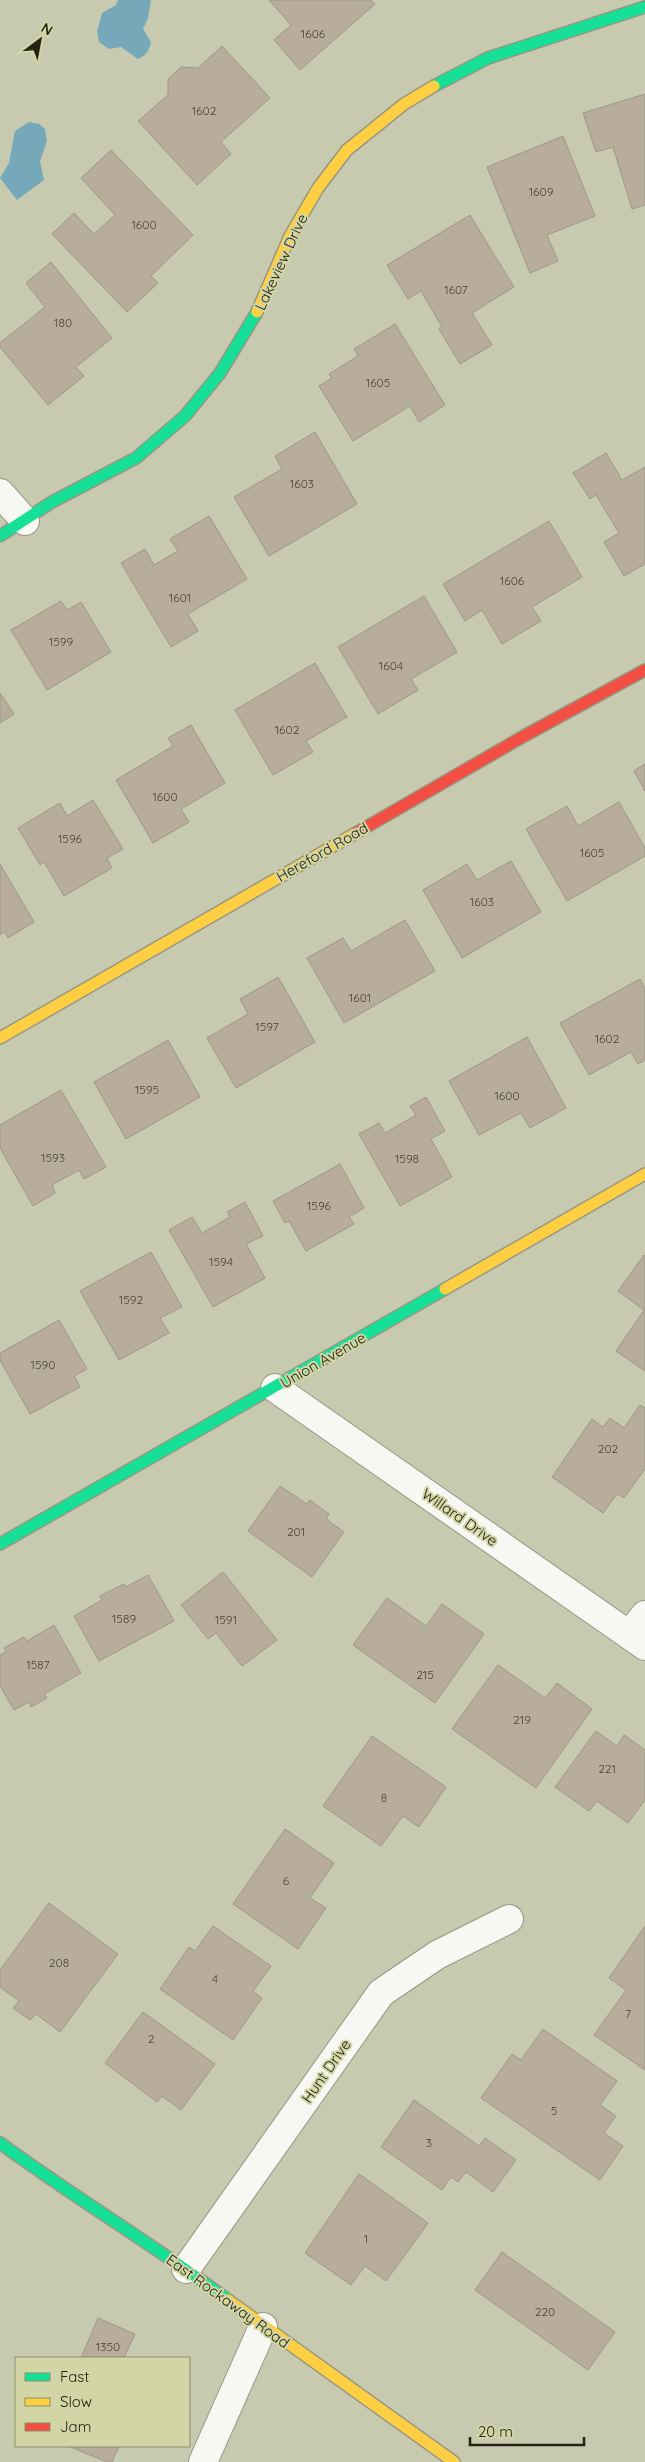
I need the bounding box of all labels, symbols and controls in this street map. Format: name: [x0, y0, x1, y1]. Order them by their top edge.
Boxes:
north arrow: [15, 15, 65, 65]
text: N: [38, 19, 56, 39]
house number: 1606: [301, 26, 326, 41]
house number: 1602: [192, 103, 217, 118]
house number: 1609: [529, 184, 554, 199]
street label: Lakeview Drive: [250, 211, 312, 313]
house number: 1600: [131, 217, 157, 232]
house number: 1607: [444, 282, 468, 297]
house number: 180: [54, 315, 72, 330]
house number: 1605: [366, 375, 390, 390]
house number: 1603: [290, 476, 314, 491]
house number: 1606: [500, 573, 525, 588]
house number: 1601: [169, 590, 191, 605]
house number: 1599: [49, 634, 73, 649]
house number: 1604: [379, 658, 403, 673]
house number: 1602: [275, 722, 300, 737]
house number: 1600: [152, 789, 178, 804]
street label: Hereford Road: [273, 818, 371, 886]
house number: 1596: [58, 831, 83, 846]
house number: 1605: [580, 845, 604, 860]
house number: 1603: [470, 894, 494, 909]
house number: 1601: [349, 990, 371, 1005]
house number: 1597: [255, 1019, 279, 1034]
house number: 1602: [595, 1031, 620, 1046]
house number: 1595: [135, 1082, 159, 1097]
house number: 1600: [494, 1088, 520, 1103]
house number: 1593: [41, 1150, 65, 1165]
house number: 1598: [395, 1151, 419, 1166]
house number: 1596: [307, 1198, 332, 1213]
house number: 1594: [209, 1254, 233, 1269]
house number: 1592: [119, 1292, 144, 1307]
street label: Union Avenue: [277, 1328, 369, 1392]
house number: 1590: [31, 1357, 55, 1372]
house number: 202: [598, 1441, 619, 1456]
street label: Willard Drive: [418, 1484, 502, 1550]
house number: 201: [287, 1524, 305, 1539]
house number: 1589: [112, 1611, 136, 1626]
house number: 1591: [215, 1612, 237, 1627]
house number: 1587: [26, 1657, 50, 1672]
house number: 215: [416, 1667, 434, 1682]
house number: 219: [513, 1712, 531, 1727]
house number: 221: [598, 1761, 616, 1776]
house number: 8: [381, 1790, 387, 1805]
house number: 6: [283, 1873, 290, 1888]
house number: 208: [49, 1955, 69, 1970]
house number: 4: [212, 1971, 218, 1986]
house number: 7: [625, 2006, 631, 2021]
house number: 2: [148, 2031, 155, 2046]
street label: Hunt Drive: [297, 2036, 355, 2106]
house number: 5: [551, 2103, 557, 2118]
house number: 3: [426, 2135, 432, 2150]
house number: 1: [364, 2231, 368, 2246]
street label: East Rockaway Road: [163, 2250, 293, 2352]
house number: 220: [535, 2304, 555, 2319]
house number: 1350: [96, 2339, 120, 2354]
legend: [15, 2357, 190, 2447]
text: Fast: [60, 2367, 89, 2386]
text: Slow: [60, 2392, 92, 2411]
scale bar: [470, 2414, 584, 2446]
text: Jam: [60, 2417, 91, 2436]
text: 20 m: [478, 2422, 513, 2441]

